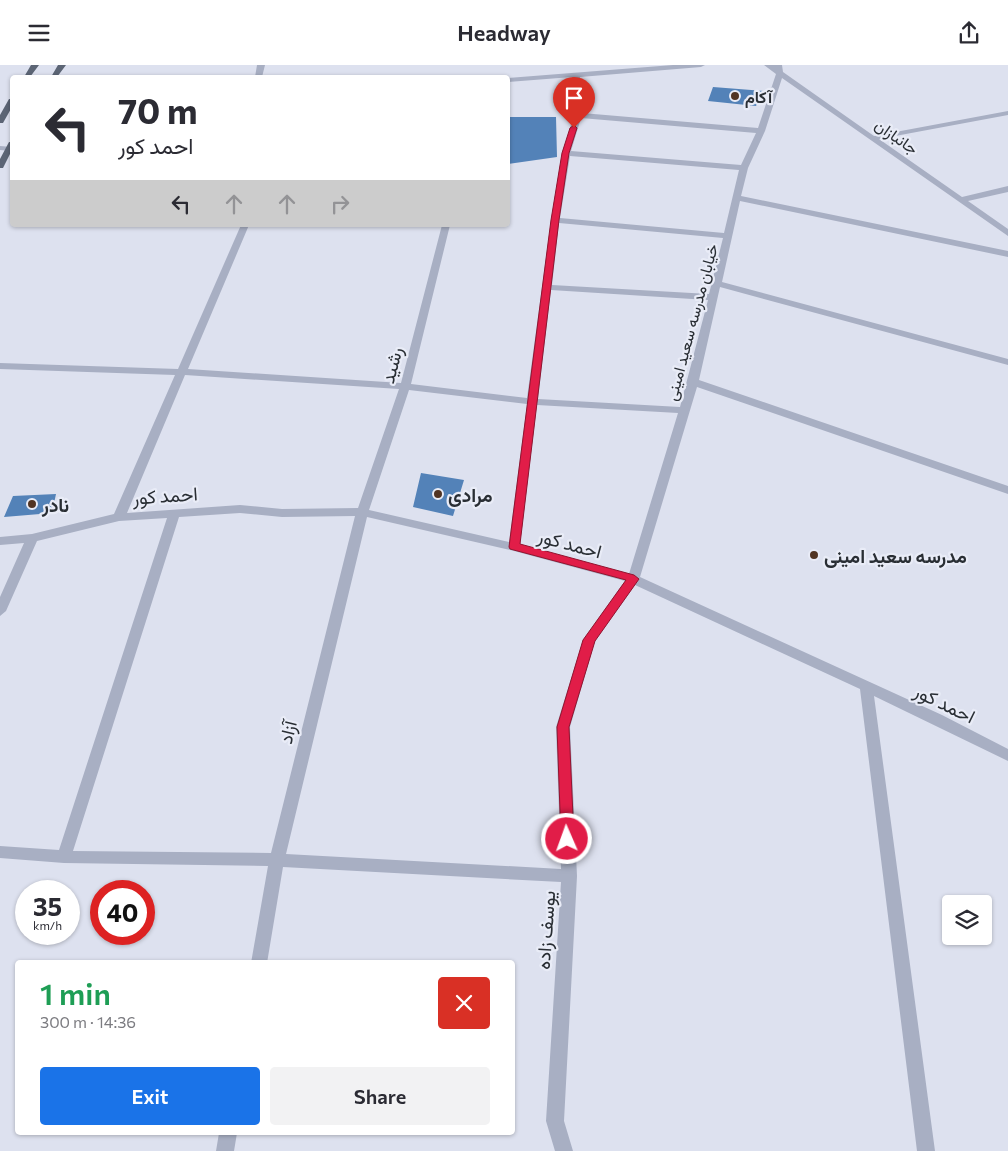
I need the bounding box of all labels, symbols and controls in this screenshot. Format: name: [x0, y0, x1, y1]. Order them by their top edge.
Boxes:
icon: menu: [25, 19, 53, 47]
text: Headway: [457, 19, 551, 46]
icon: share: [955, 19, 983, 47]
pin: [553, 77, 595, 128]
icon: arrive: [560, 84, 588, 112]
place label: آکام: [745, 87, 774, 108]
text: 70 m: [118, 88, 198, 131]
marker: آکام: [729, 90, 741, 102]
icon: left: [35, 95, 100, 160]
street label: جانبازان: [871, 114, 922, 159]
text: احمد کور: [118, 132, 193, 159]
icon: left: [167, 190, 195, 218]
icon: ahead: [220, 190, 248, 218]
icon: ahead: [273, 190, 301, 218]
icon: right: [326, 190, 354, 218]
street label: خیابان مدرسه سعید امینی: [661, 241, 723, 403]
street label: رشید: [375, 344, 408, 386]
street label: احمد کور: [131, 481, 198, 510]
place label: مرادی: [448, 483, 493, 508]
marker: مرادی: [432, 488, 444, 500]
place label: نادر: [41, 493, 69, 518]
marker: نادر: [26, 498, 38, 510]
street label: احمد کور: [534, 523, 604, 564]
place label: مدرسه سعید امینی: [824, 544, 967, 569]
marker: مدرسه سعید امینی: [808, 549, 820, 561]
street label: احمد کور: [909, 678, 979, 729]
street label: آزاد: [273, 716, 302, 746]
position arrow: [540, 812, 592, 864]
speed limit sign: 40: [90, 880, 155, 945]
street label: یوسف زاده: [531, 890, 560, 970]
text: 35: [33, 891, 62, 921]
map controls: [942, 895, 992, 945]
button: layers: [942, 895, 992, 945]
text: km/h: [33, 918, 62, 932]
text: 1 min: [40, 974, 111, 1011]
button: close: [438, 977, 490, 1029]
text: 300 m · 14:36: [40, 1012, 136, 1031]
button: Exit: [40, 1067, 260, 1125]
button: Share: [270, 1067, 490, 1125]

